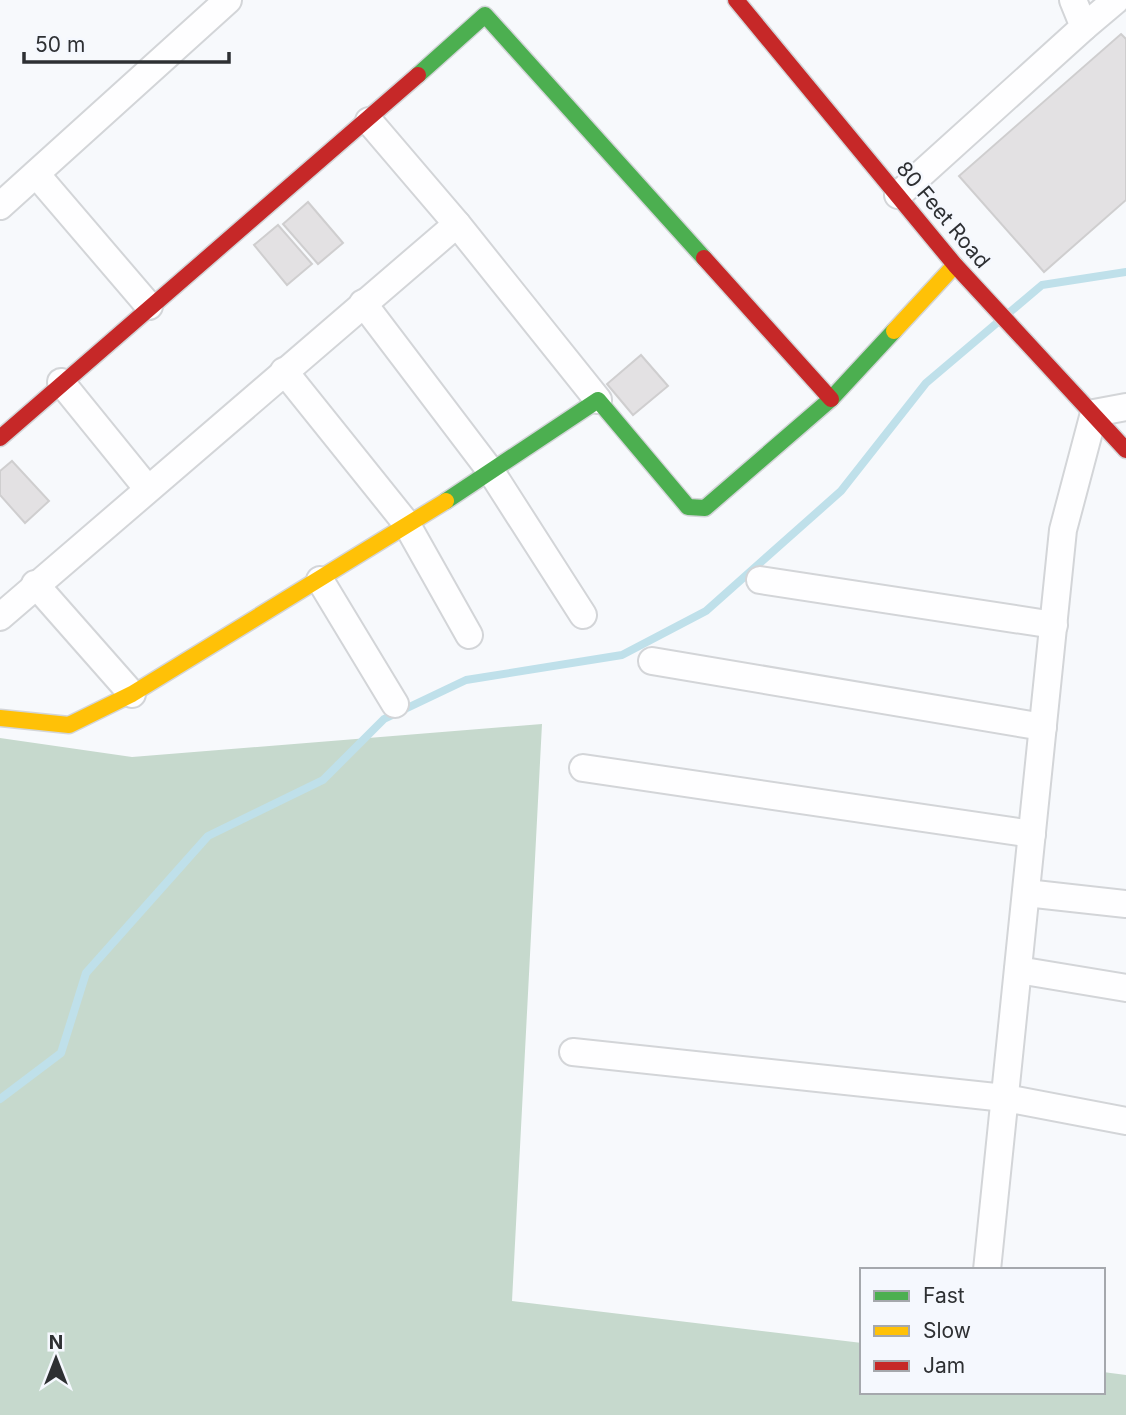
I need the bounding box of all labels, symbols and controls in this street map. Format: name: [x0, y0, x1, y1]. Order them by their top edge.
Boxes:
scale bar: [24, 21, 229, 65]
text: 50 m: [35, 32, 85, 57]
street label: 80 Feet Road: [891, 156, 995, 273]
legend: [860, 1268, 1105, 1394]
text: Fast: [923, 1283, 965, 1308]
text: Slow: [923, 1318, 971, 1343]
north arrow: [21, 1324, 91, 1394]
text: N: [49, 1331, 63, 1354]
text: Jam: [923, 1353, 965, 1378]

